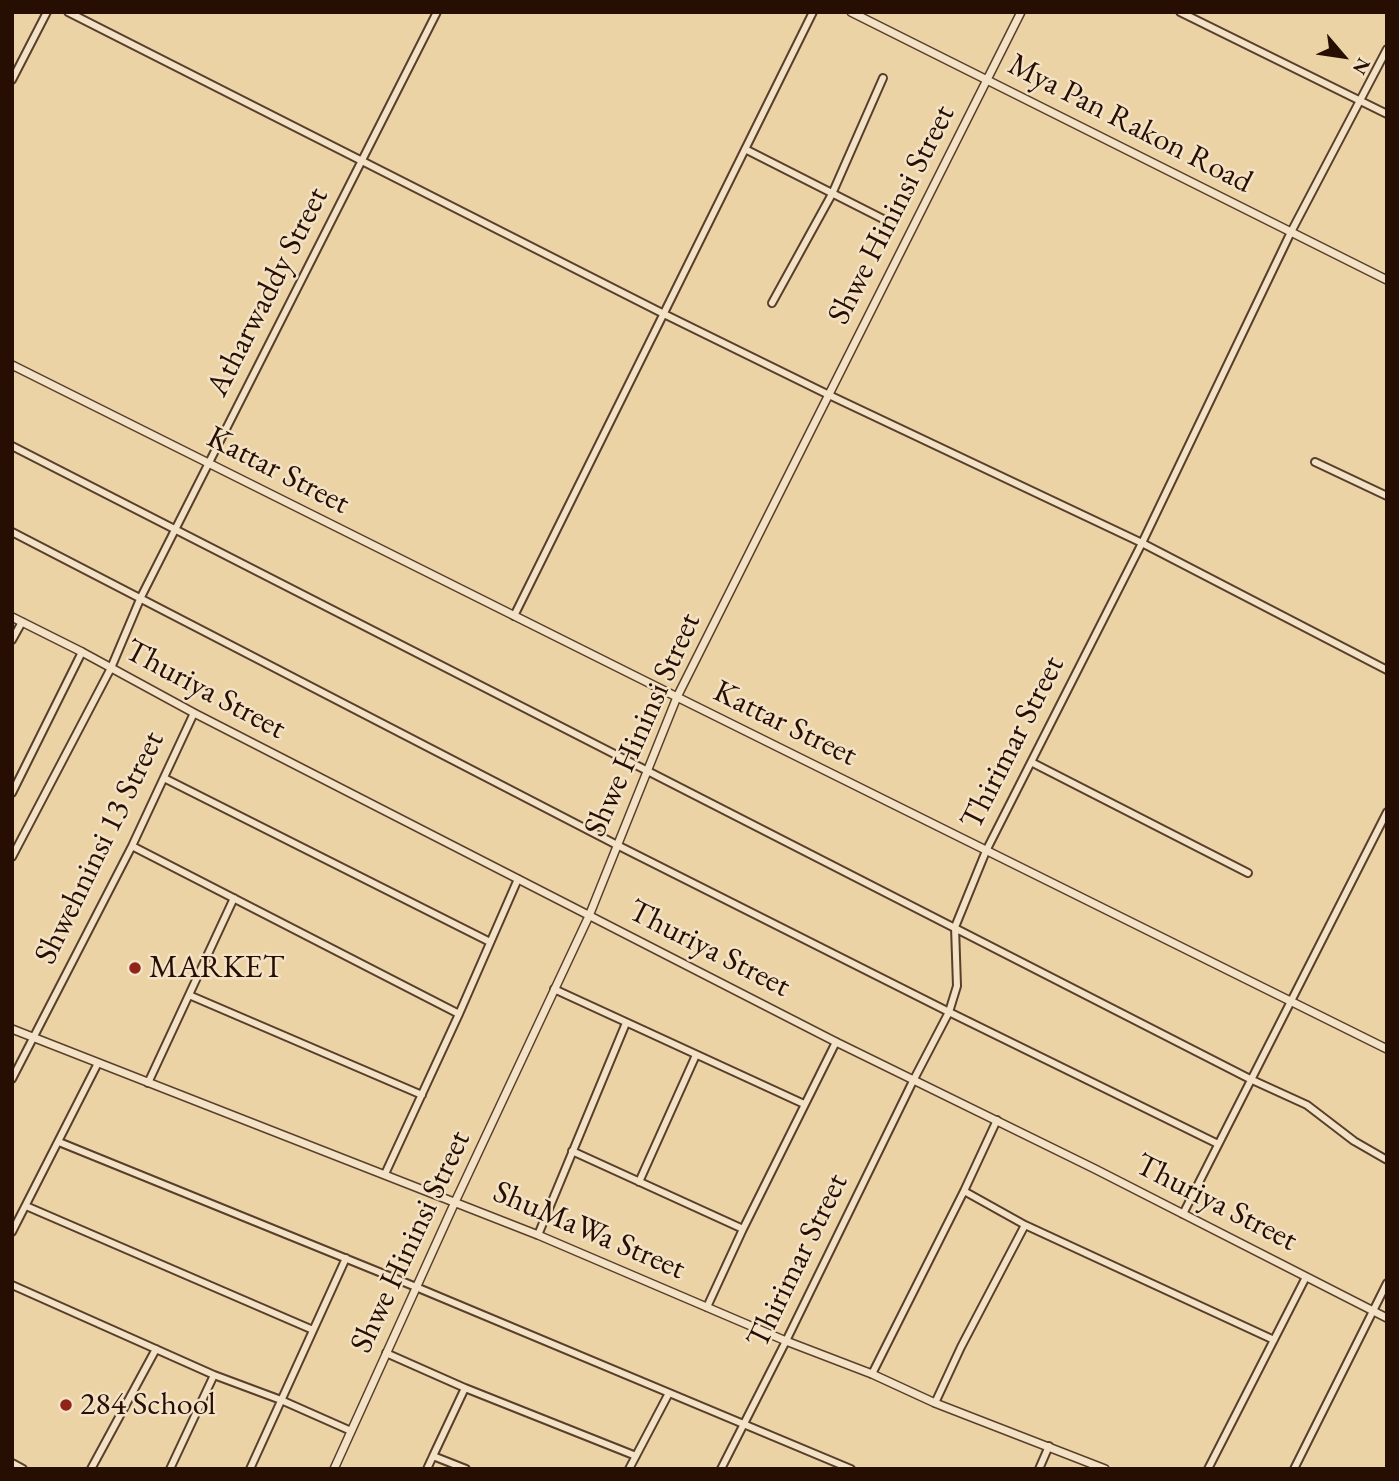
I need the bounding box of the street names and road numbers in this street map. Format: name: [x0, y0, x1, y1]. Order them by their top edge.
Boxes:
street label: Mya Pan Rakon Road: [1001, 46, 1259, 202]
street label: Shwe Hininsi Street: [820, 99, 964, 331]
street label: Atharwaddy Street: [199, 181, 337, 403]
street label: Kattar Street: [200, 419, 356, 523]
street label: Shwe Hininsi Street: [576, 607, 710, 843]
street label: Thuriya Street: [118, 632, 292, 748]
street label: Thirimar Street: [953, 650, 1073, 836]
street label: Kattar Street: [707, 673, 863, 775]
street label: Shwehninsi 13 Street: [27, 725, 173, 971]
street label: Thuriya Street: [622, 892, 796, 1006]
street label: Shwe Hininsi Street: [343, 1125, 479, 1359]
street label: Thuriya Street: [1129, 1146, 1303, 1260]
street label: Thirimar Street: [739, 1167, 857, 1355]
street label: ShuMaWa Street: [487, 1173, 691, 1289]

